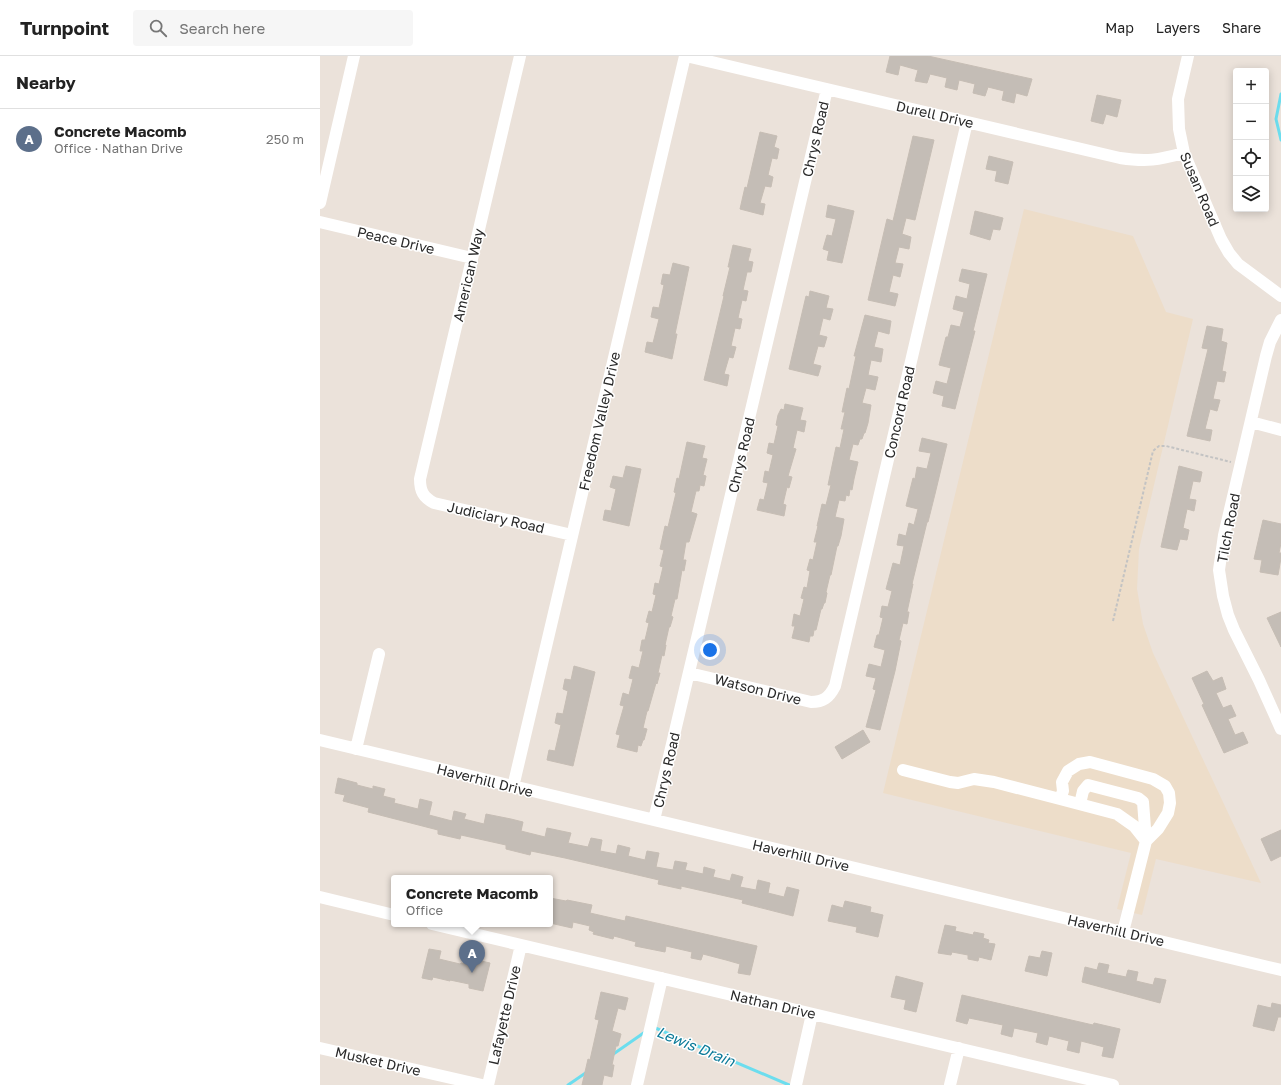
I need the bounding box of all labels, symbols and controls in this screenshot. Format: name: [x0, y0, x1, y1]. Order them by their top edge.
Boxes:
search box: [133, 10, 413, 46]
text: Turnpoint: [20, 16, 109, 39]
icon: search: [147, 17, 169, 39]
text: Search here: [179, 19, 265, 37]
text: Map: [1105, 19, 1134, 36]
text: Layers: [1156, 19, 1200, 36]
text: Share: [1222, 19, 1261, 36]
map controls: [1233, 68, 1269, 212]
button: +: [1233, 68, 1269, 104]
text: Nearby: [16, 72, 76, 93]
street label: Durell Drive: [895, 97, 975, 131]
street label: Chrys Road: [798, 100, 832, 178]
button: −: [1233, 104, 1269, 140]
text: Concrete Macomb: [54, 122, 186, 140]
text: A: [24, 131, 34, 147]
text: 250 m: [266, 131, 304, 147]
text: Office · Nathan Drive: [54, 140, 183, 156]
button: locate: [1233, 140, 1269, 176]
street label: Susan Road: [1177, 149, 1223, 229]
button: layers: [1233, 176, 1269, 212]
street label: Peace Drive: [356, 223, 436, 257]
street label: American Way: [449, 227, 487, 323]
street label: Freedom Valley Drive: [575, 350, 623, 492]
street label: Concord Road: [880, 364, 918, 460]
street label: Chrys Road: [724, 416, 758, 494]
street label: Tilch Road: [1213, 492, 1243, 564]
street label: Judiciary Road: [446, 498, 546, 536]
your location: [700, 640, 720, 660]
street label: Watson Drive: [713, 670, 803, 708]
street label: Chrys Road: [649, 731, 683, 809]
street label: Haverhill Drive: [435, 760, 535, 800]
street label: Haverhill Drive: [751, 836, 851, 874]
popup: [391, 875, 553, 927]
text: Concrete Macomb: [406, 884, 538, 902]
text: Office: [406, 902, 443, 918]
street label: Haverhill Drive: [1066, 911, 1166, 949]
pin: A: [459, 940, 485, 973]
street label: Lafayette Drive: [484, 964, 524, 1066]
street label: Nathan Drive: [729, 986, 817, 1022]
water label: Lewis Drain: [654, 1022, 738, 1070]
street label: Musket Drive: [333, 1043, 423, 1079]

